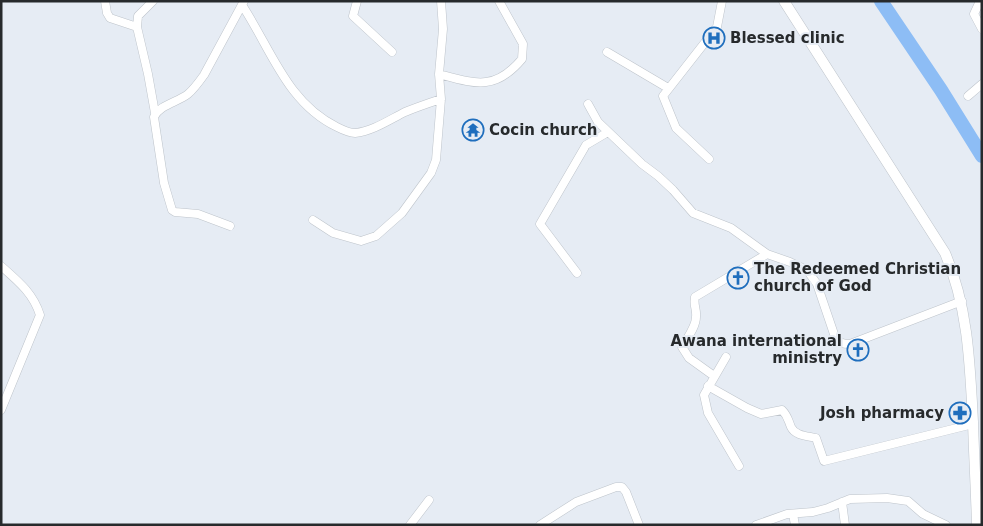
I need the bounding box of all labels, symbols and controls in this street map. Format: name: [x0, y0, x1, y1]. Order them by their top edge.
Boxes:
hospital icon: Blessed clinic: [702, 26, 726, 50]
place label: Blessed clinic: [730, 29, 845, 47]
temple icon: Cocin church: [461, 118, 485, 142]
place label: Cocin church: [489, 121, 597, 139]
place label: The Redeemed Christian church of God: [754, 260, 961, 295]
church icon: The Redeemed Christian church of God: [726, 266, 750, 290]
place label: Awana international ministry: [670, 332, 842, 367]
church icon: Awana international ministry: [846, 338, 870, 362]
pharmacy icon: Josh pharmacy: [948, 401, 972, 425]
place label: Josh pharmacy: [819, 404, 944, 422]

